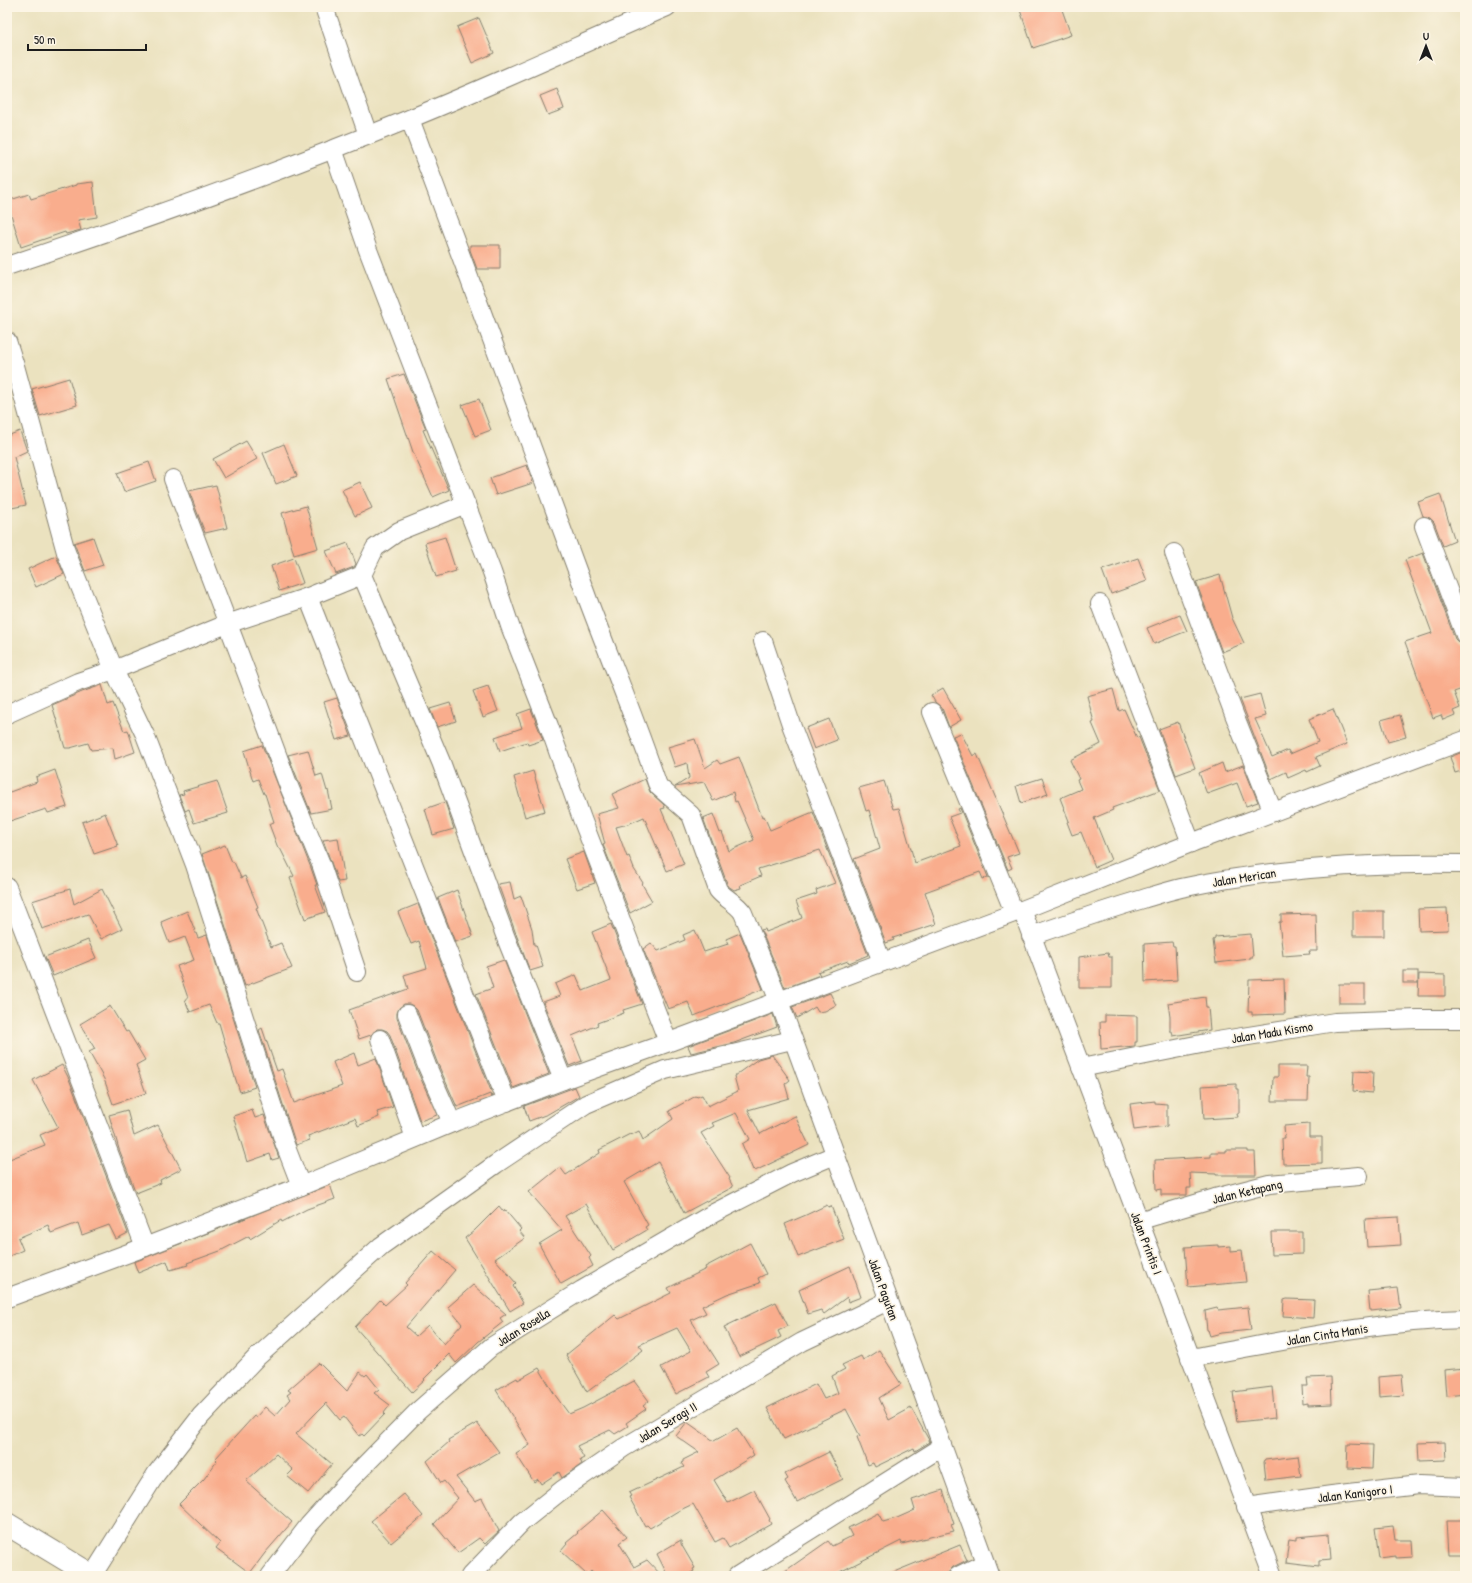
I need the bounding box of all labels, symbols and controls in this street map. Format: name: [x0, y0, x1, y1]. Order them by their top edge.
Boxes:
scale bar: [28, 26, 146, 52]
north arrow: [1406, 26, 1446, 66]
text: U: [1423, 29, 1429, 43]
text: 50 m: [34, 31, 55, 48]
street label: Jalan Merican: [1211, 863, 1277, 891]
street label: Jalan Madu Kismo: [1230, 1017, 1314, 1047]
street label: Jalan Ketapang: [1210, 1174, 1284, 1208]
street label: Jalan Printis I: [1127, 1209, 1167, 1277]
street label: Jalan Pagutan: [864, 1255, 904, 1323]
street label: Jalan Rosella: [493, 1304, 553, 1350]
street label: Jalan Cinta Manis: [1285, 1319, 1369, 1349]
street label: Jalan Seragi II: [634, 1397, 700, 1447]
street label: Jalan Kanigoro I: [1317, 1479, 1393, 1507]

